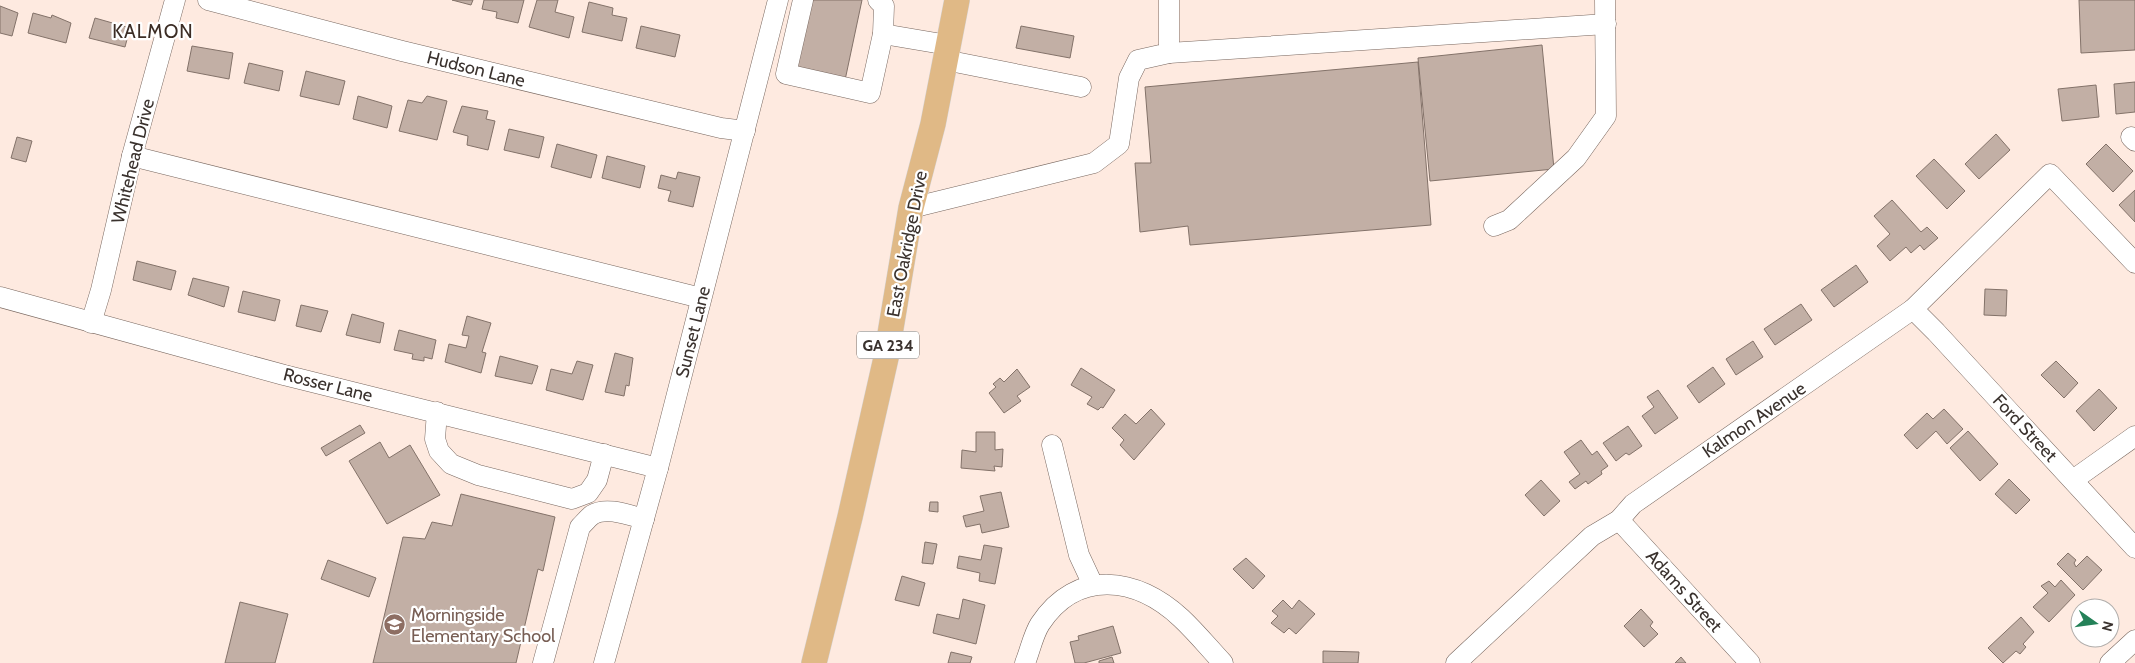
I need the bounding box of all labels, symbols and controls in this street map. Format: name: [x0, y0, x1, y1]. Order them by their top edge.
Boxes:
district label: KALMON: [112, 20, 194, 43]
street label: Hudson Lane: [425, 46, 527, 92]
street label: Whitehead Drive: [107, 96, 159, 226]
street label: East Oakridge Drive: [882, 169, 932, 319]
street label: Sunset Lane: [671, 284, 715, 380]
road number: GA 234: [857, 332, 919, 358]
street label: Rosser Lane: [281, 363, 375, 407]
street label: Kalmon Avenue: [1698, 377, 1810, 463]
street label: Ford Street: [1988, 390, 2062, 466]
street label: Adams Street: [1641, 545, 1727, 637]
north arrow: [2070, 598, 2120, 648]
place label: Morningside Elementary School: [411, 604, 556, 647]
school or university icon: Morningside Elementary School: [383, 613, 407, 637]
text: N: [2098, 619, 2118, 633]

